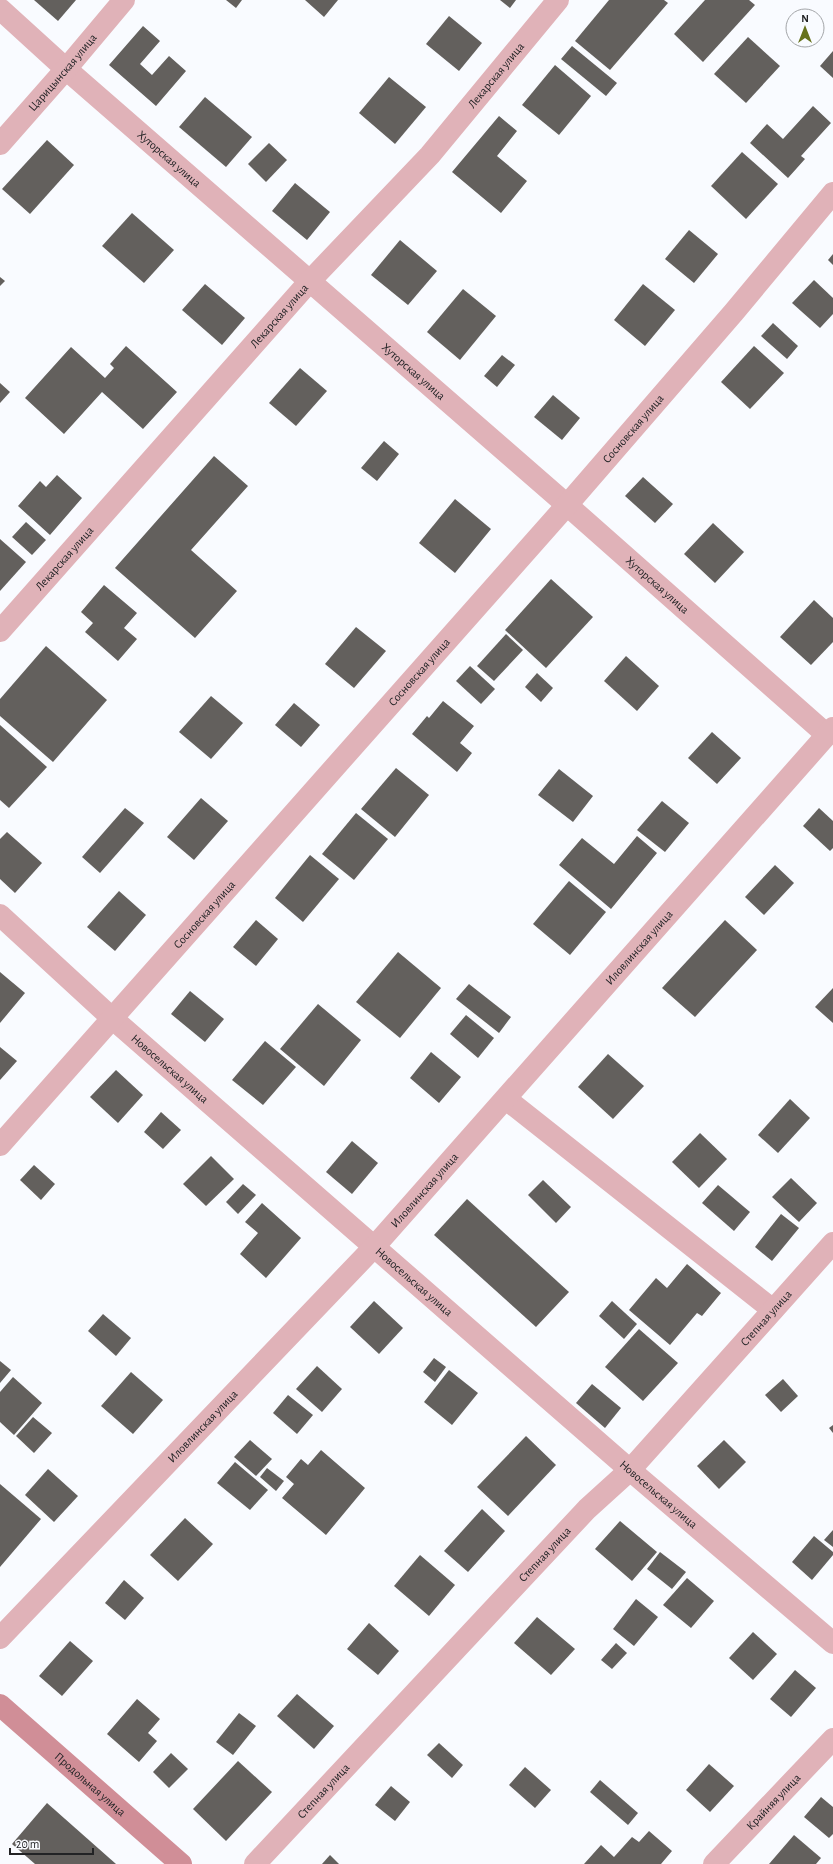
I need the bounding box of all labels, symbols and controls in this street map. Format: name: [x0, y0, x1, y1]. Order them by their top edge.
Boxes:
north arrow: [785, 8, 825, 48]
text: N: [801, 13, 809, 24]
street label: Царицынская улица: [26, 31, 99, 113]
street label: Лекарская улица: [465, 40, 527, 110]
street label: Хуторская улица: [135, 128, 204, 190]
street label: Лекарская улица: [248, 281, 311, 350]
street label: Хуторская улица: [380, 341, 448, 403]
street label: Сосновская улица: [600, 392, 666, 465]
street label: Лекарская улица: [33, 524, 96, 593]
street label: Хуторская улица: [624, 554, 692, 616]
street label: Сосновская улица: [386, 635, 453, 708]
street label: Сосновская улица: [171, 878, 238, 951]
street label: Иловлинская улица: [603, 907, 675, 987]
street label: Новосельская улица: [129, 1032, 211, 1106]
street label: Иловлинская улица: [388, 1150, 461, 1230]
street label: Новосельская улица: [373, 1245, 455, 1319]
street label: Степная улица: [738, 1287, 794, 1348]
street label: Иловлинская улица: [165, 1387, 240, 1465]
street label: Новосельская улица: [617, 1458, 700, 1531]
street label: Степная улица: [516, 1524, 573, 1584]
street label: Продольная улица: [52, 1750, 128, 1819]
street label: Степная улица: [295, 1761, 352, 1821]
street label: Крайняя улица: [744, 1771, 803, 1832]
scale bar: [10, 1830, 93, 1856]
text: 20 m: [16, 1838, 39, 1850]

